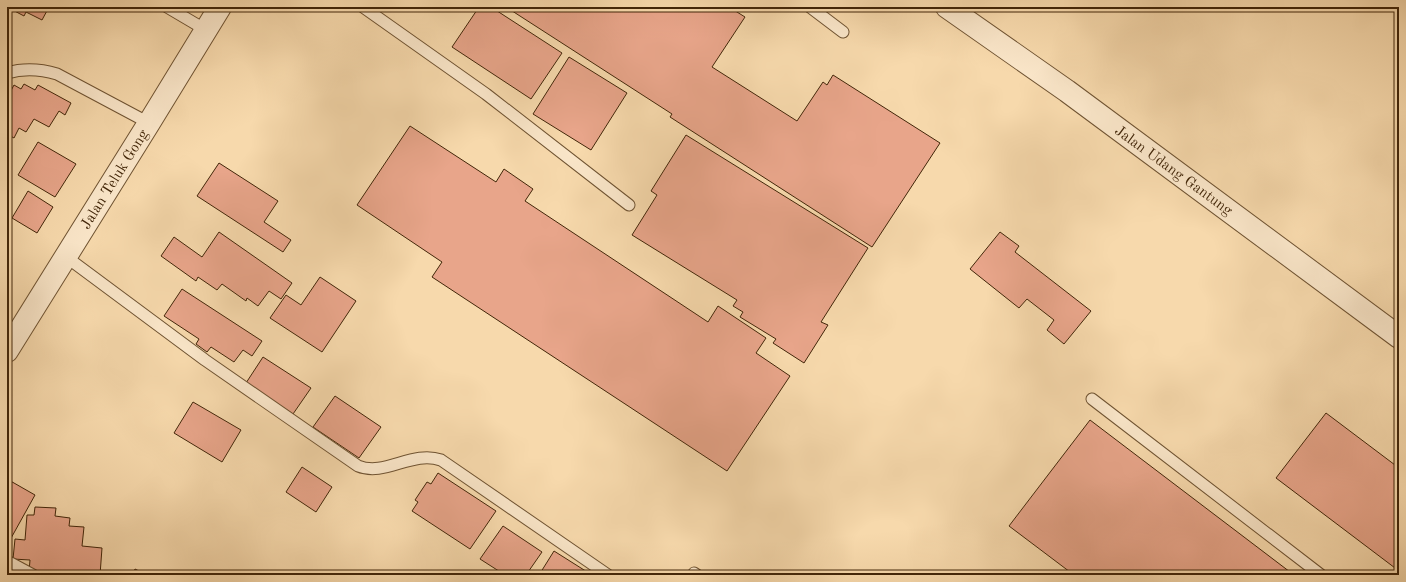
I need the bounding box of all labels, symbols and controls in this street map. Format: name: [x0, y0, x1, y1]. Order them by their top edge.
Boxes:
street label: Jalan Udang Gantung: [1111, 124, 1235, 219]
street label: Jalan Teluk Gong: [79, 127, 152, 232]

